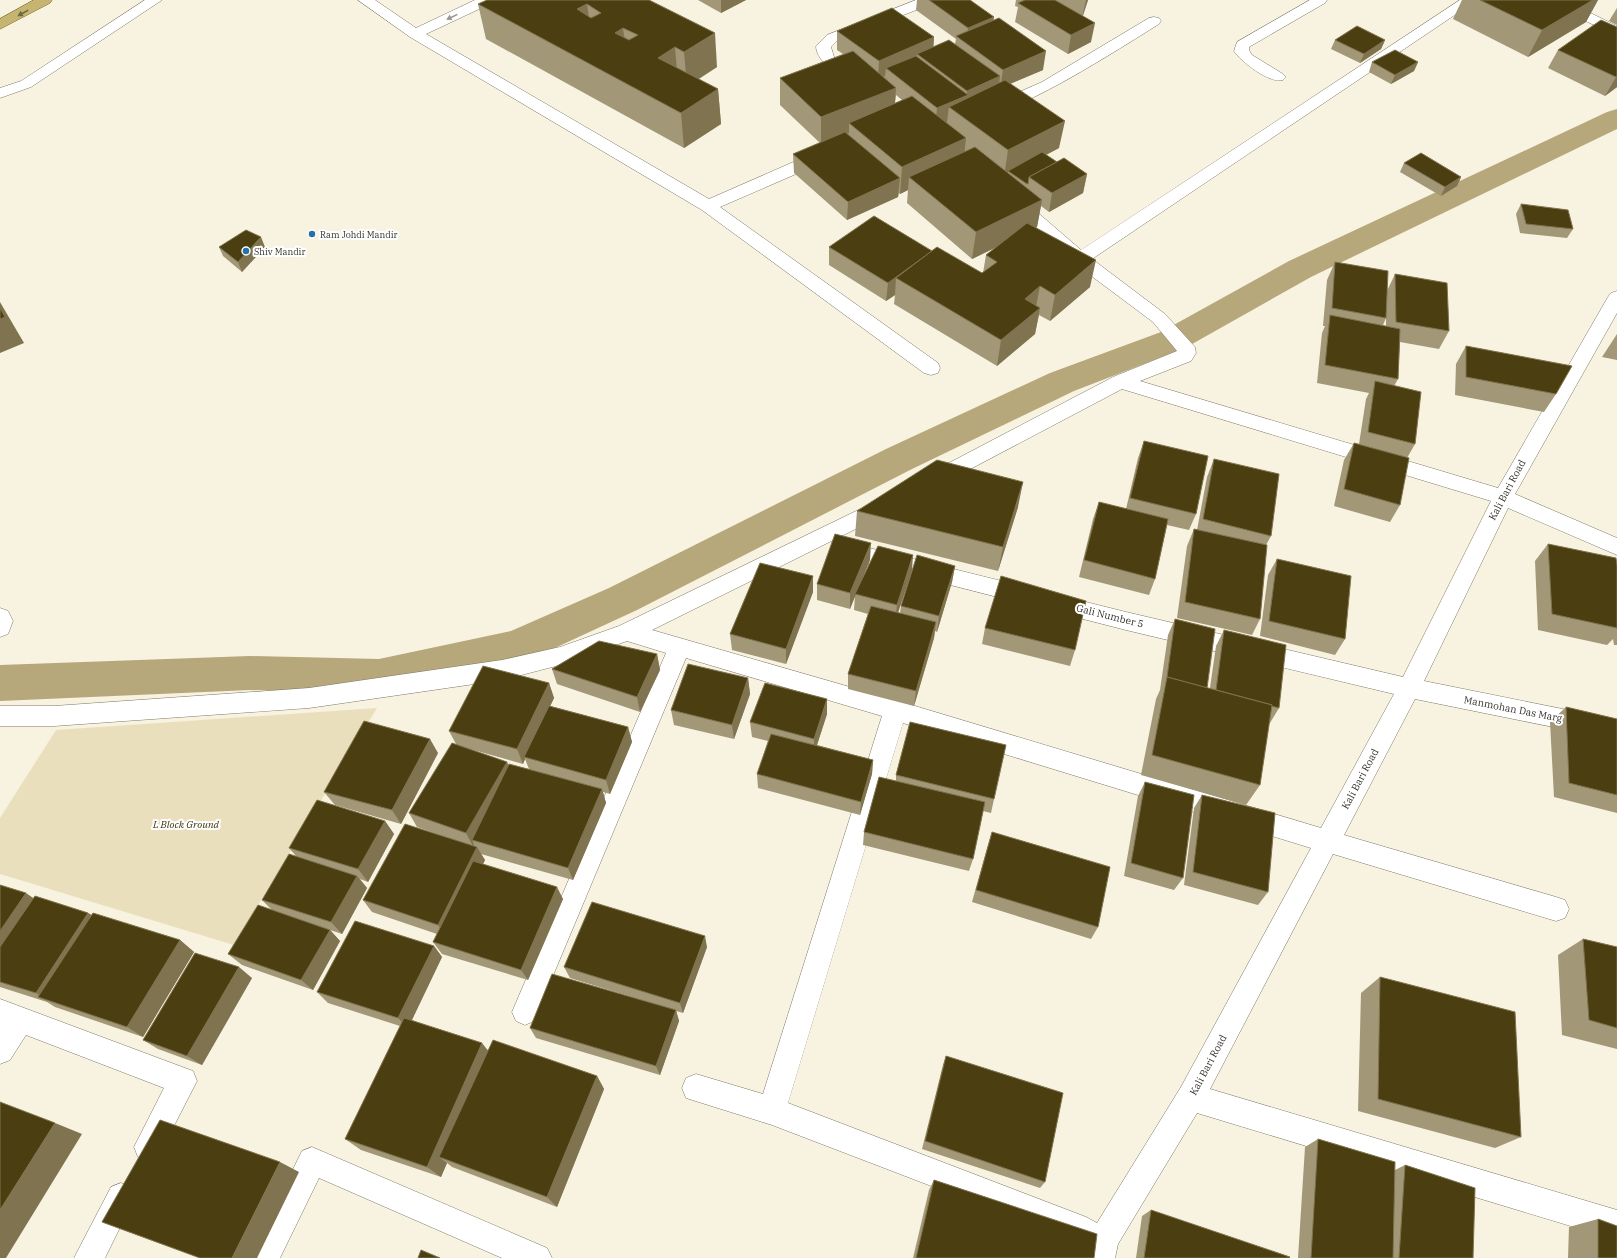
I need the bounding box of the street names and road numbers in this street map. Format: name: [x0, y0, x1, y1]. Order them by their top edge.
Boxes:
street label: Kali Bari Road: [1486, 457, 1528, 523]
street label: Gali Number 5: [1075, 601, 1145, 631]
street label: Manmohan Das Marg: [1463, 693, 1564, 725]
street label: Kali Bari Road: [1339, 746, 1381, 812]
street label: Kali Bari Road: [1187, 1032, 1229, 1098]

